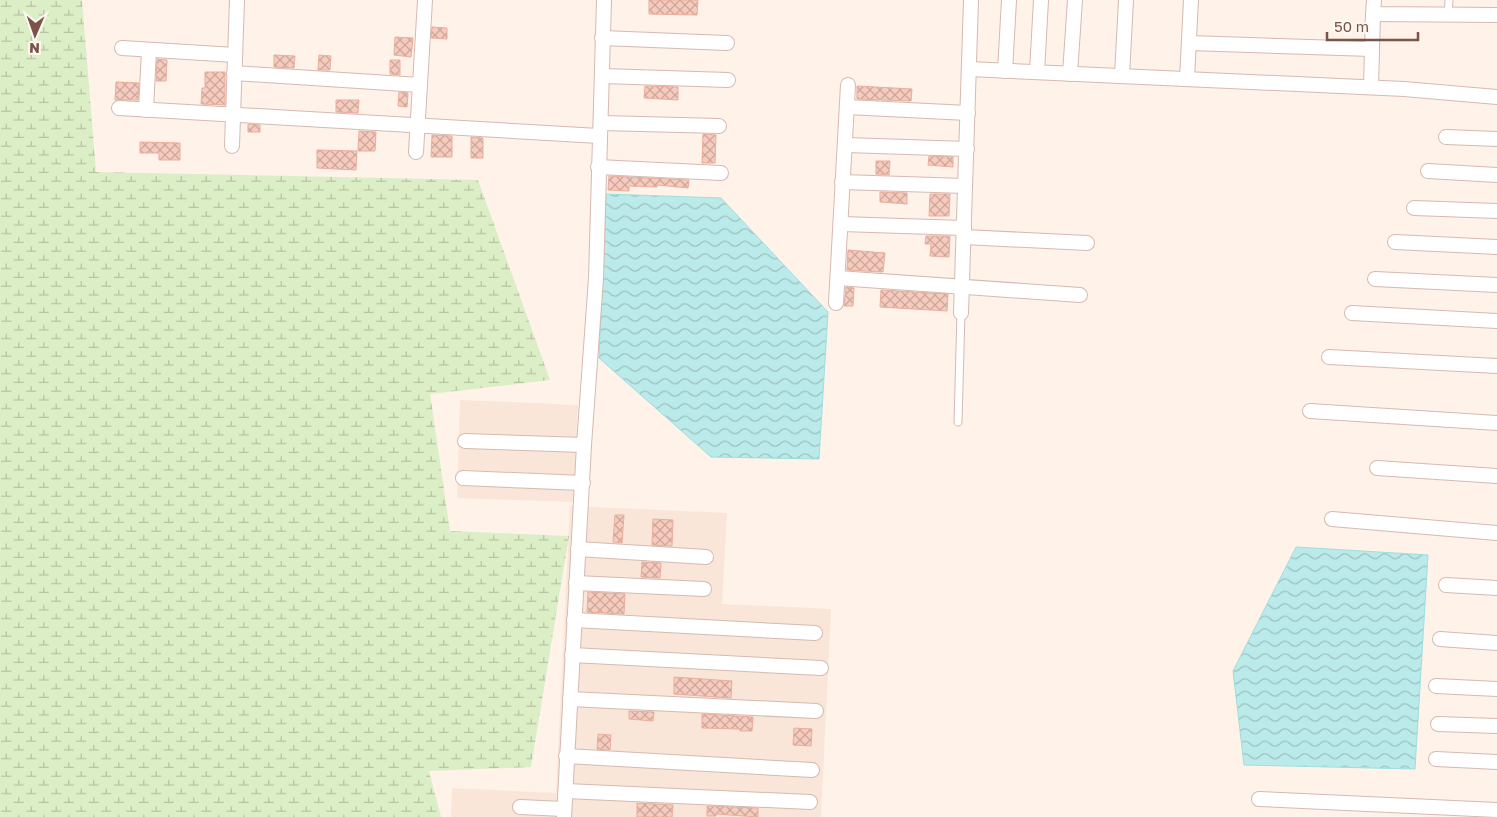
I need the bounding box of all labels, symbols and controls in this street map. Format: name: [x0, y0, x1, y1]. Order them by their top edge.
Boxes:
north arrow: [10, 10, 60, 60]
scale bar: [1327, 10, 1418, 42]
text: 50 m: [1334, 17, 1369, 35]
text: N: [29, 40, 40, 57]

